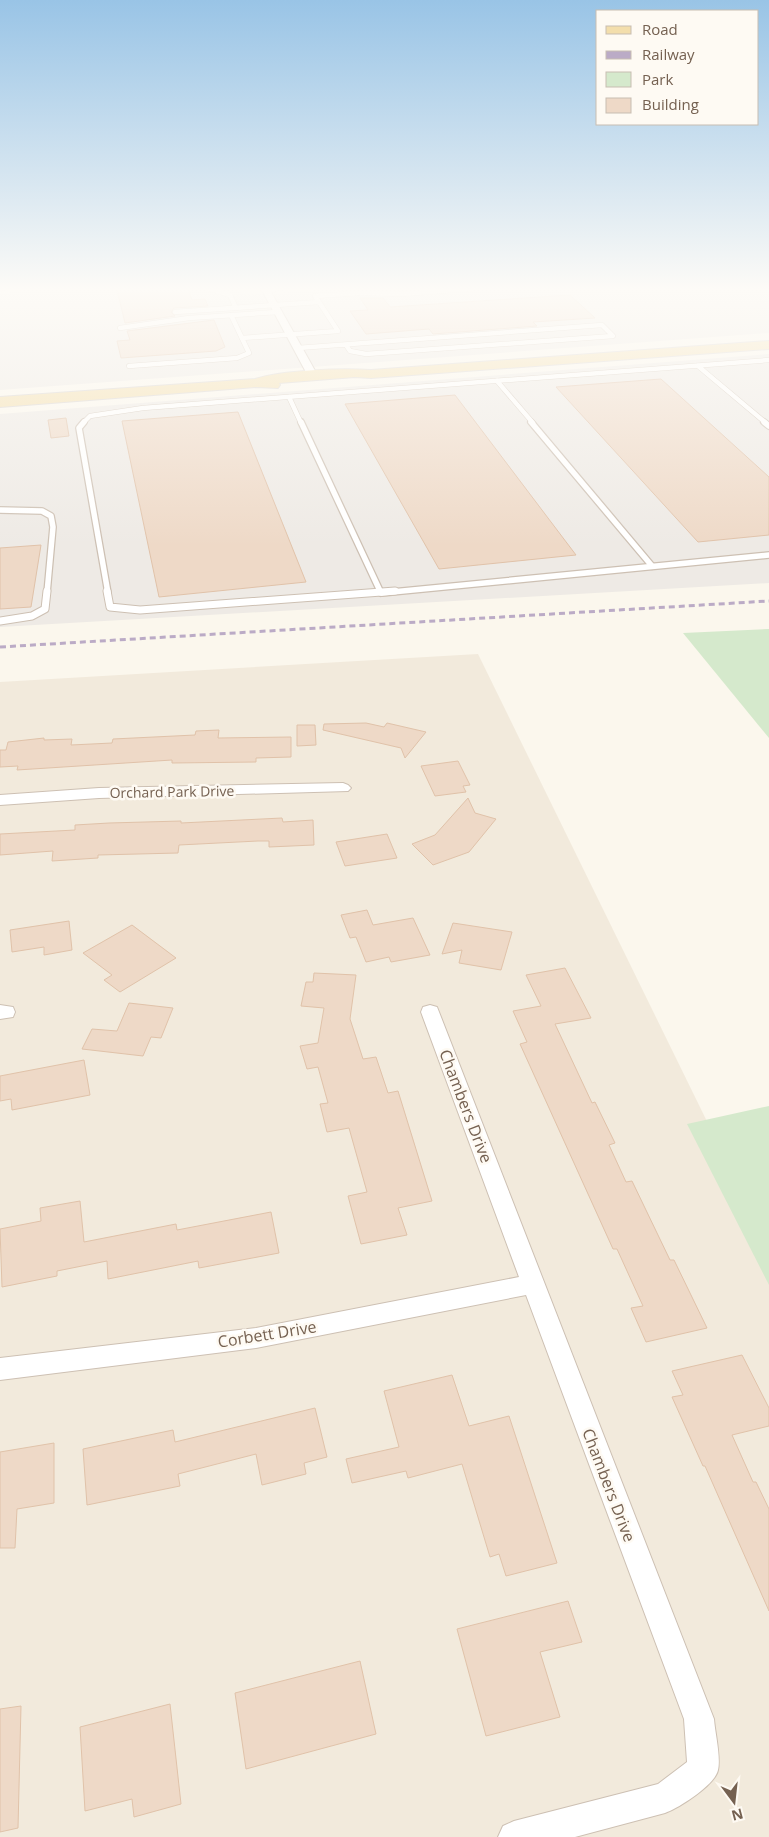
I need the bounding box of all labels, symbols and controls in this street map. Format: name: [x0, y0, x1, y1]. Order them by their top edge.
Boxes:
legend: [596, 10, 759, 125]
text: Road: [642, 19, 678, 39]
text: Railway: [642, 44, 695, 64]
text: Park: [642, 69, 673, 89]
text: Building: [642, 94, 699, 114]
street label: Orchard Park Drive: [109, 781, 235, 802]
street label: Chambers Drive: [434, 1046, 498, 1166]
street label: Corbett Drive: [216, 1315, 318, 1353]
street label: Chambers Drive: [577, 1425, 641, 1545]
north arrow: [709, 1777, 759, 1827]
text: N: [730, 1804, 745, 1826]

